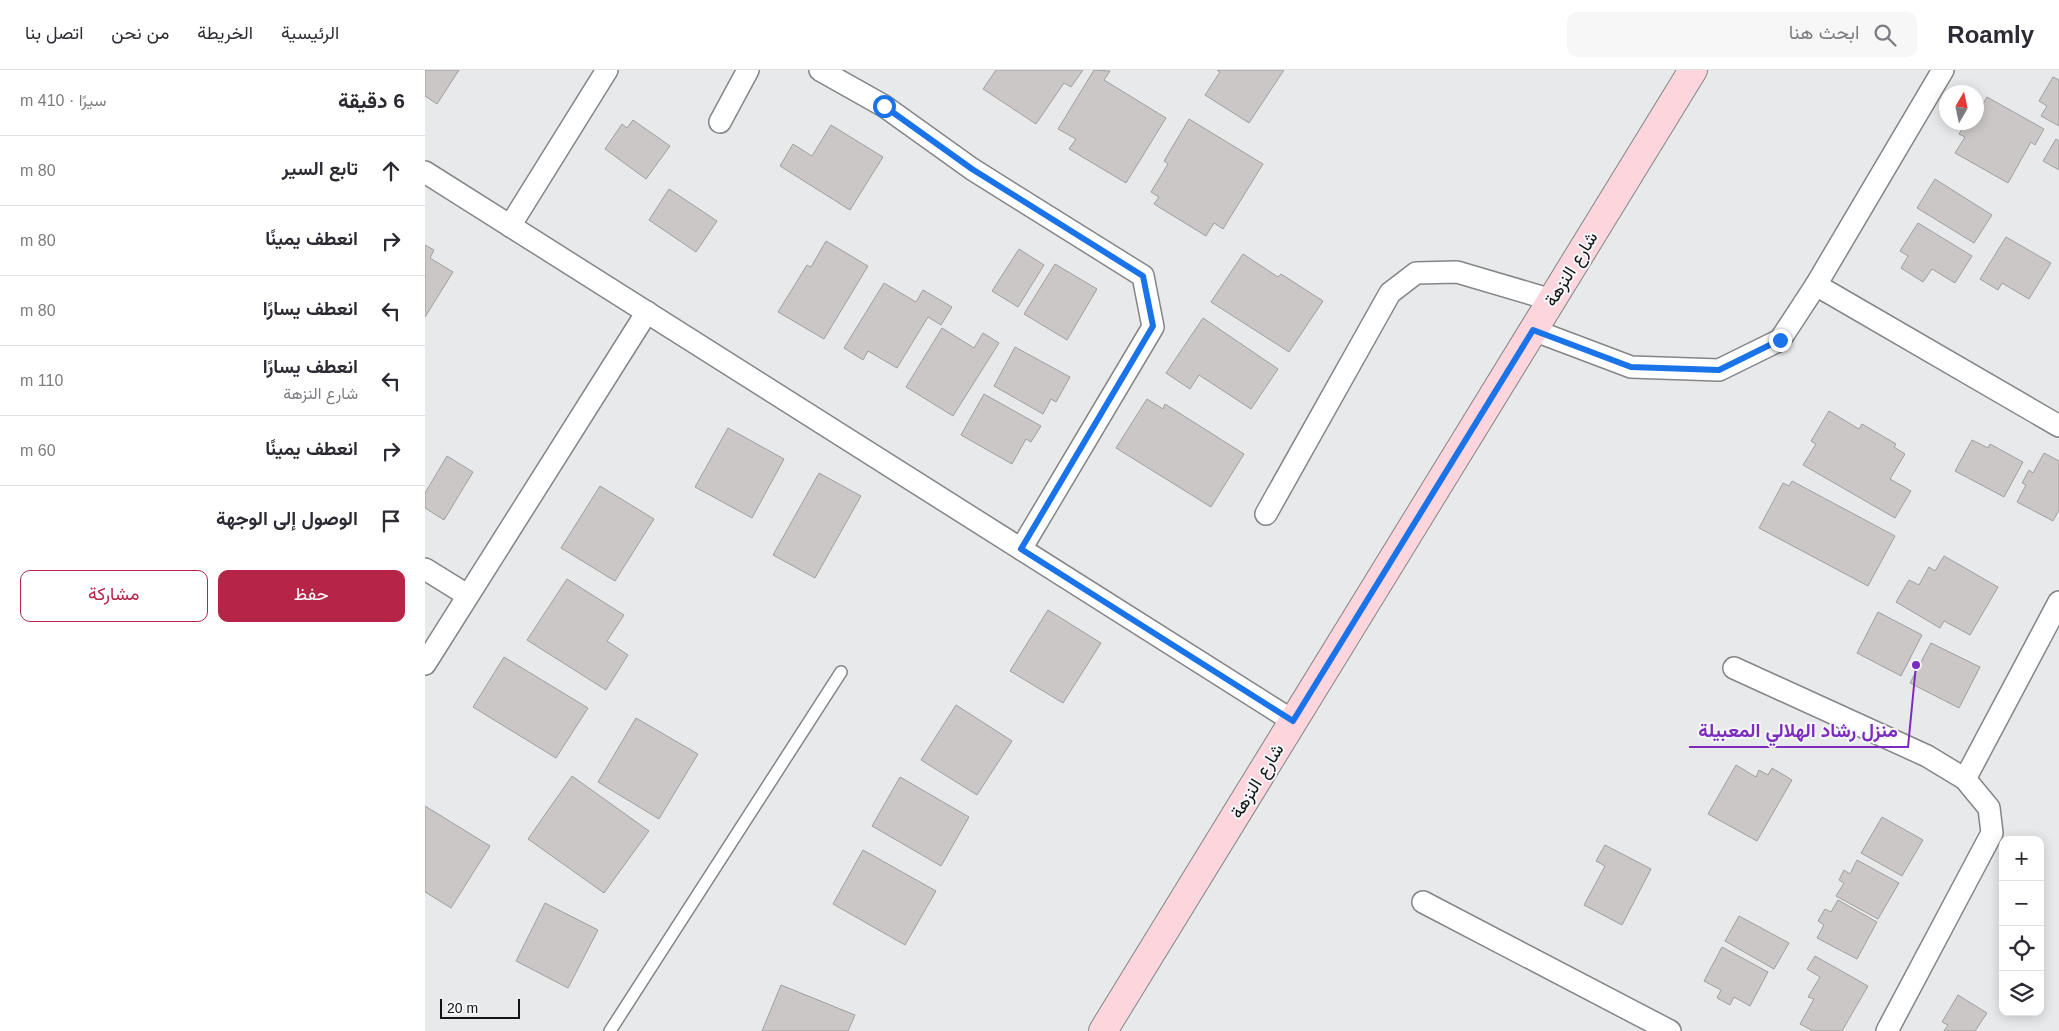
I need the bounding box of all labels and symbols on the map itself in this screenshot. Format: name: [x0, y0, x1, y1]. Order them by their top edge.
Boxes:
north arrow: [1939, 85, 1984, 130]
route start: [873, 95, 896, 118]
street label: شارع النزهة: [1540, 228, 1603, 311]
route end: [1769, 329, 1792, 352]
callout: منزل رشاد الهلالي المعبيلة: [1689, 713, 1908, 747]
text: منزل رشاد الهلالي المعبيلة: [1698, 720, 1898, 747]
street label: شارع النزهة: [1226, 740, 1289, 823]
scale bar: [440, 996, 520, 1019]

